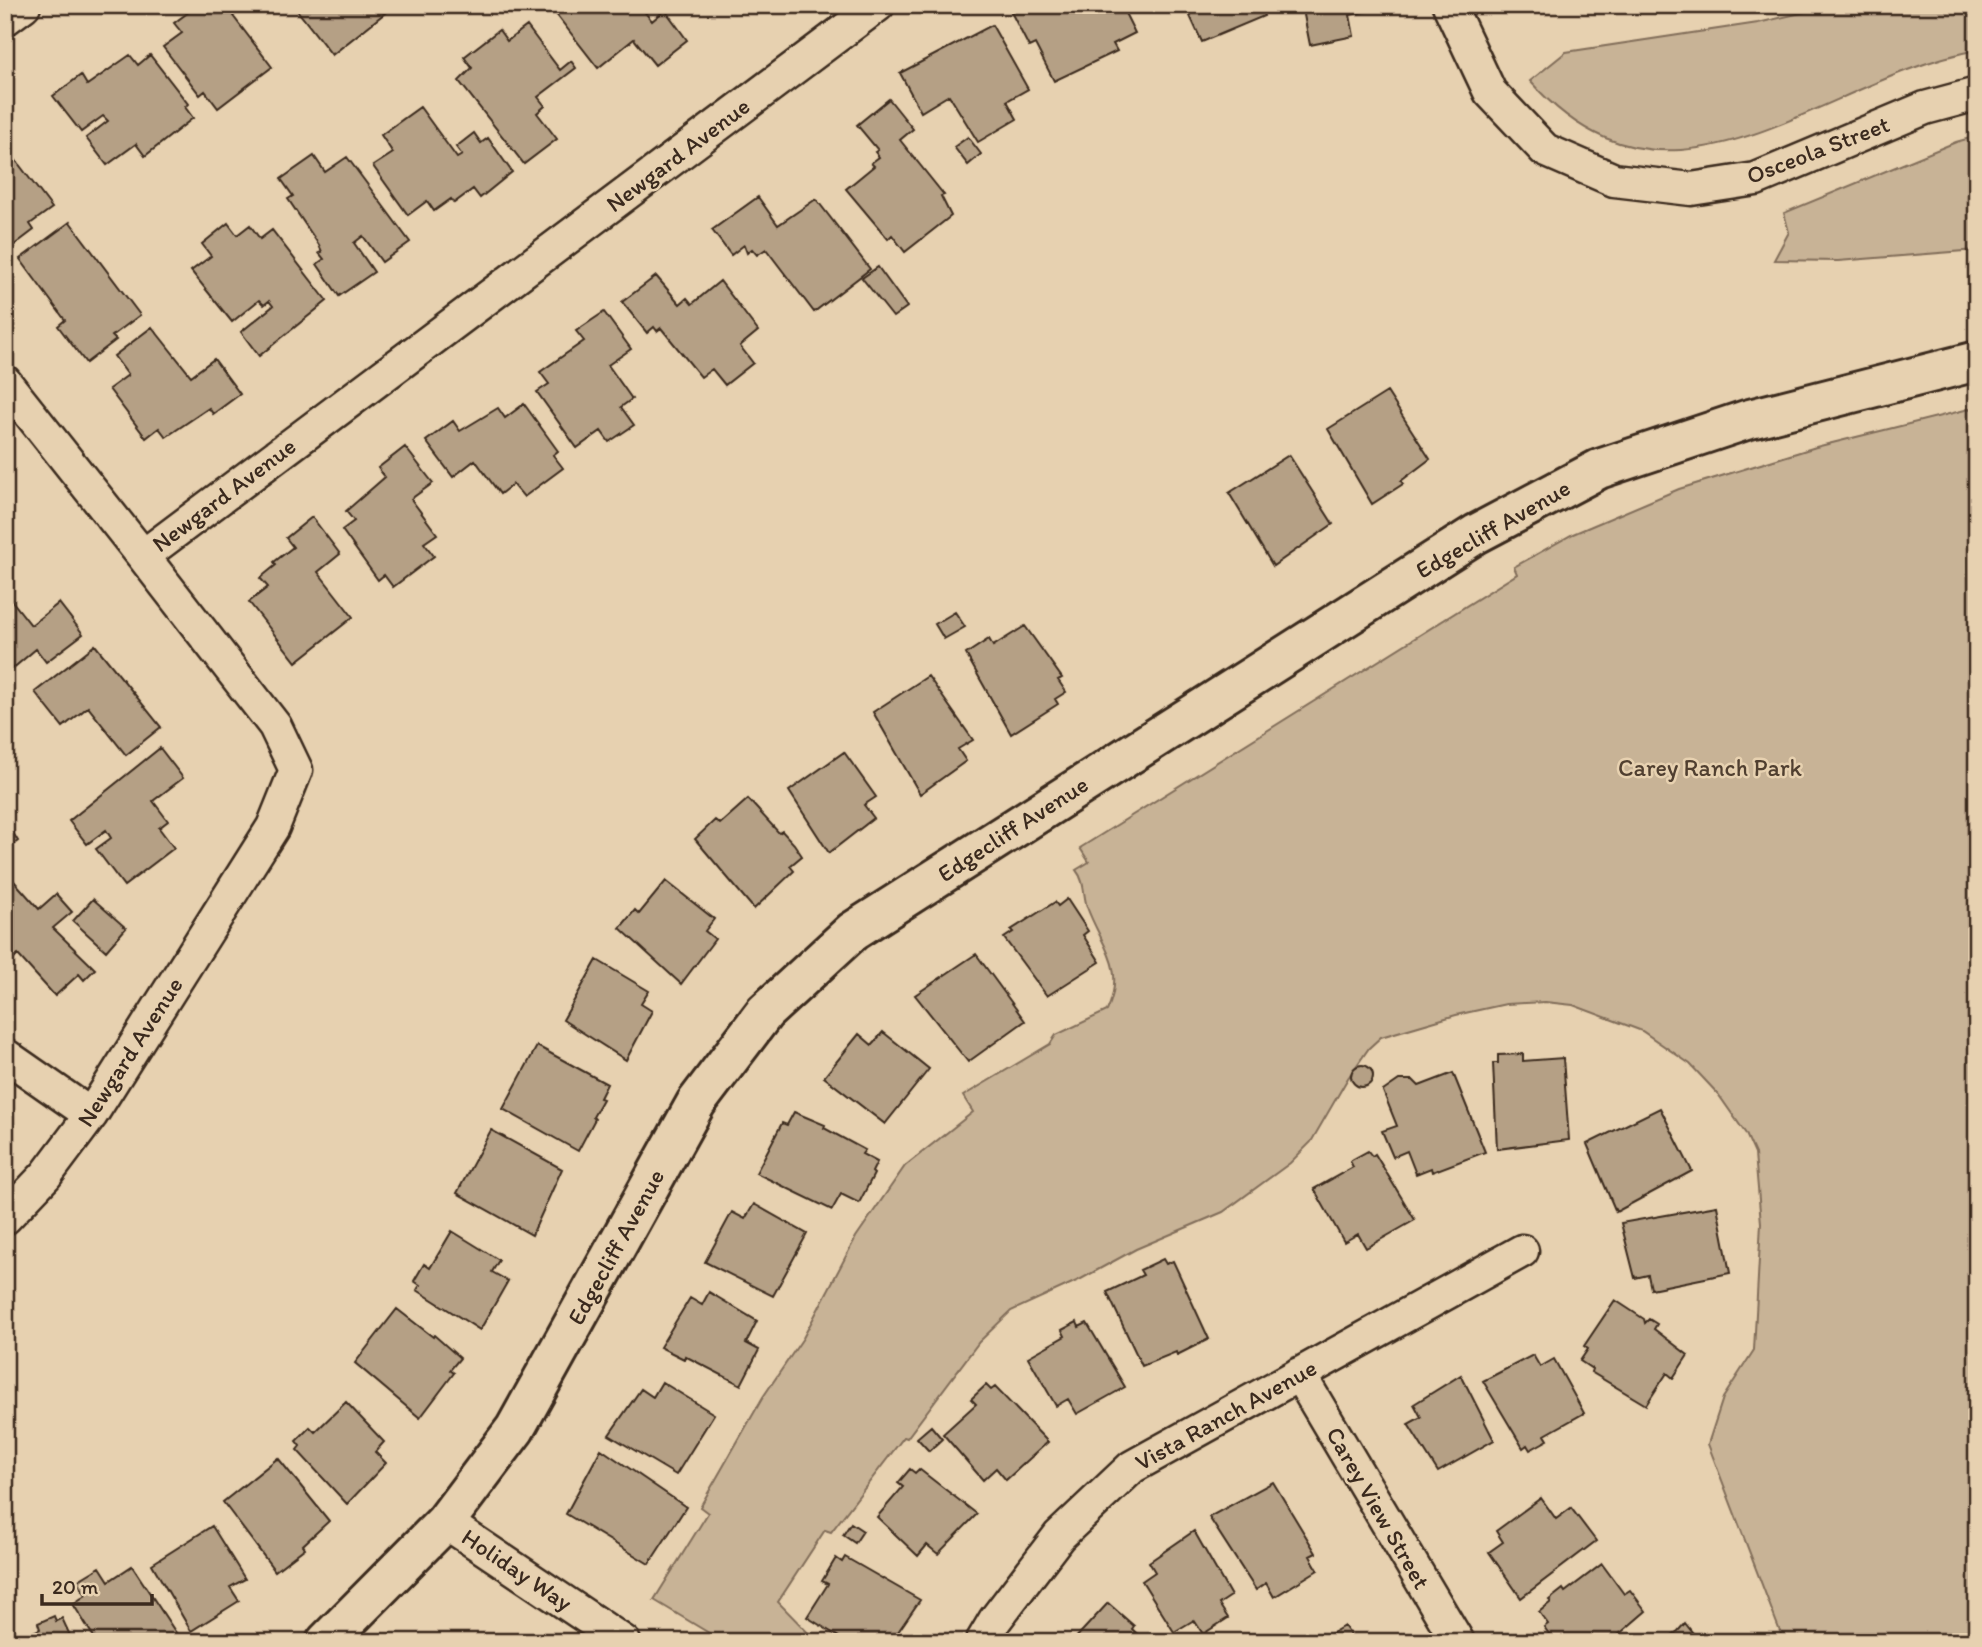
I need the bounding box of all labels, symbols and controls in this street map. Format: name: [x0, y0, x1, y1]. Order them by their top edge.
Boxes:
street label: Newgard Avenue: [600, 91, 755, 218]
street label: Osceola Street: [1742, 109, 1893, 190]
street label: Newgard Avenue: [146, 431, 301, 558]
street label: Edgecliff Avenue: [1410, 473, 1575, 585]
park label: Carey Ranch Park: [1618, 753, 1803, 782]
street label: Edgecliff Avenue: [932, 769, 1093, 888]
street label: Newgard Avenue: [70, 971, 189, 1132]
street label: Edgecliff Avenue: [561, 1164, 670, 1330]
street label: Vista Ranch Avenue: [1130, 1353, 1322, 1476]
street label: Carey View Street: [1320, 1421, 1437, 1594]
street label: Holiday Way: [456, 1522, 578, 1617]
scale bar: [42, 1563, 152, 1607]
text: 20 m: [52, 1574, 99, 1599]

